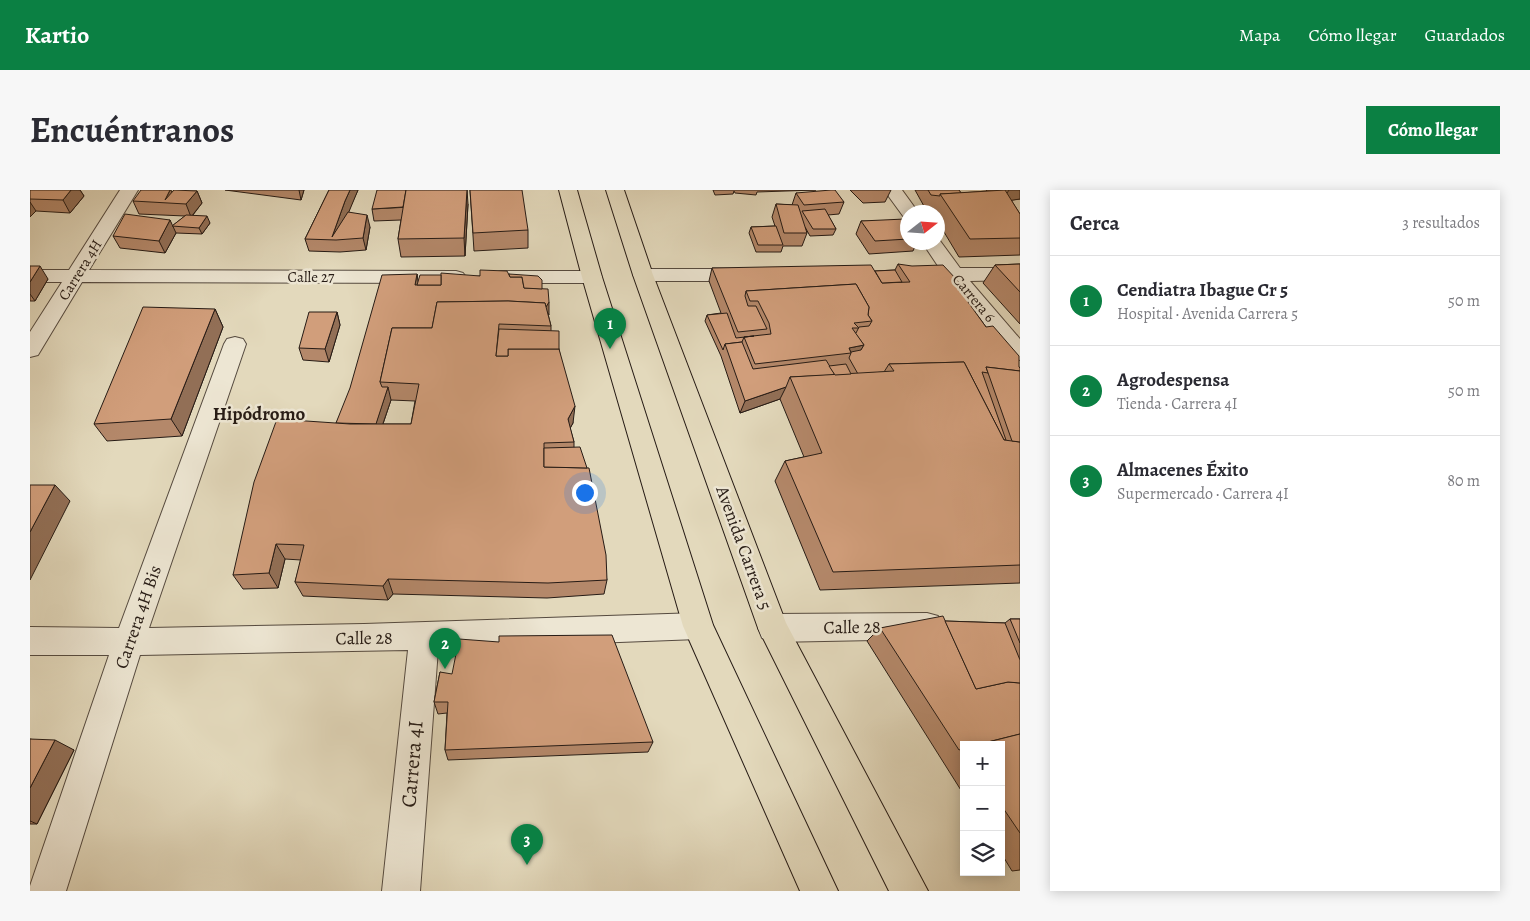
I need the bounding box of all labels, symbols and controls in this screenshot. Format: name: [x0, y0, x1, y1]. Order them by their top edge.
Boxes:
text: Kartio: [25, 19, 89, 51]
text: Mapa: [1239, 23, 1280, 47]
text: Cómo llegar: [1308, 23, 1397, 47]
text: Guardados: [1425, 23, 1505, 47]
text: Encuéntranos: [30, 106, 234, 154]
button: Cómo llegar: [1366, 106, 1500, 154]
north arrow: [900, 205, 945, 250]
text: Cerca: [1070, 209, 1120, 237]
text: 3 resultados: [1402, 212, 1480, 234]
street label: Carrera 4H: [53, 236, 107, 304]
street label: Calle 27: [288, 267, 335, 287]
street label: Carrera 6: [948, 270, 1000, 326]
text: Cendiatra Ibague Cr 5: [1117, 277, 1288, 303]
text: 1: [1083, 290, 1089, 312]
text: 50 m: [1448, 290, 1480, 312]
text: Hospital · Avenida Carrera 5: [1117, 303, 1298, 325]
pin: 1: [594, 308, 626, 349]
text: Agrodespensa: [1117, 367, 1229, 393]
text: 2: [1082, 380, 1090, 402]
text: 50 m: [1448, 380, 1480, 402]
text: Tienda · Carrera 4I: [1117, 393, 1238, 415]
district label: Hipódromo: [213, 401, 306, 427]
text: Almacenes Éxito: [1117, 457, 1248, 483]
text: 3: [1083, 470, 1089, 492]
text: 80 m: [1447, 470, 1480, 492]
your location: [572, 480, 598, 506]
street label: Avenida Carrera 5: [710, 482, 778, 613]
text: Supermercado · Carrera 4I: [1117, 483, 1289, 505]
street label: Carrera 4H Bis: [109, 562, 167, 672]
street label: Calle 28: [823, 615, 881, 639]
street label: Calle 28: [335, 626, 393, 650]
pin: 2: [429, 628, 461, 669]
street label: Carrera 4I: [394, 719, 430, 809]
map controls: [960, 741, 1005, 876]
button: +: [960, 741, 1005, 786]
button: −: [960, 786, 1005, 831]
pin: 3: [511, 824, 543, 865]
button: layers: [960, 831, 1005, 876]

